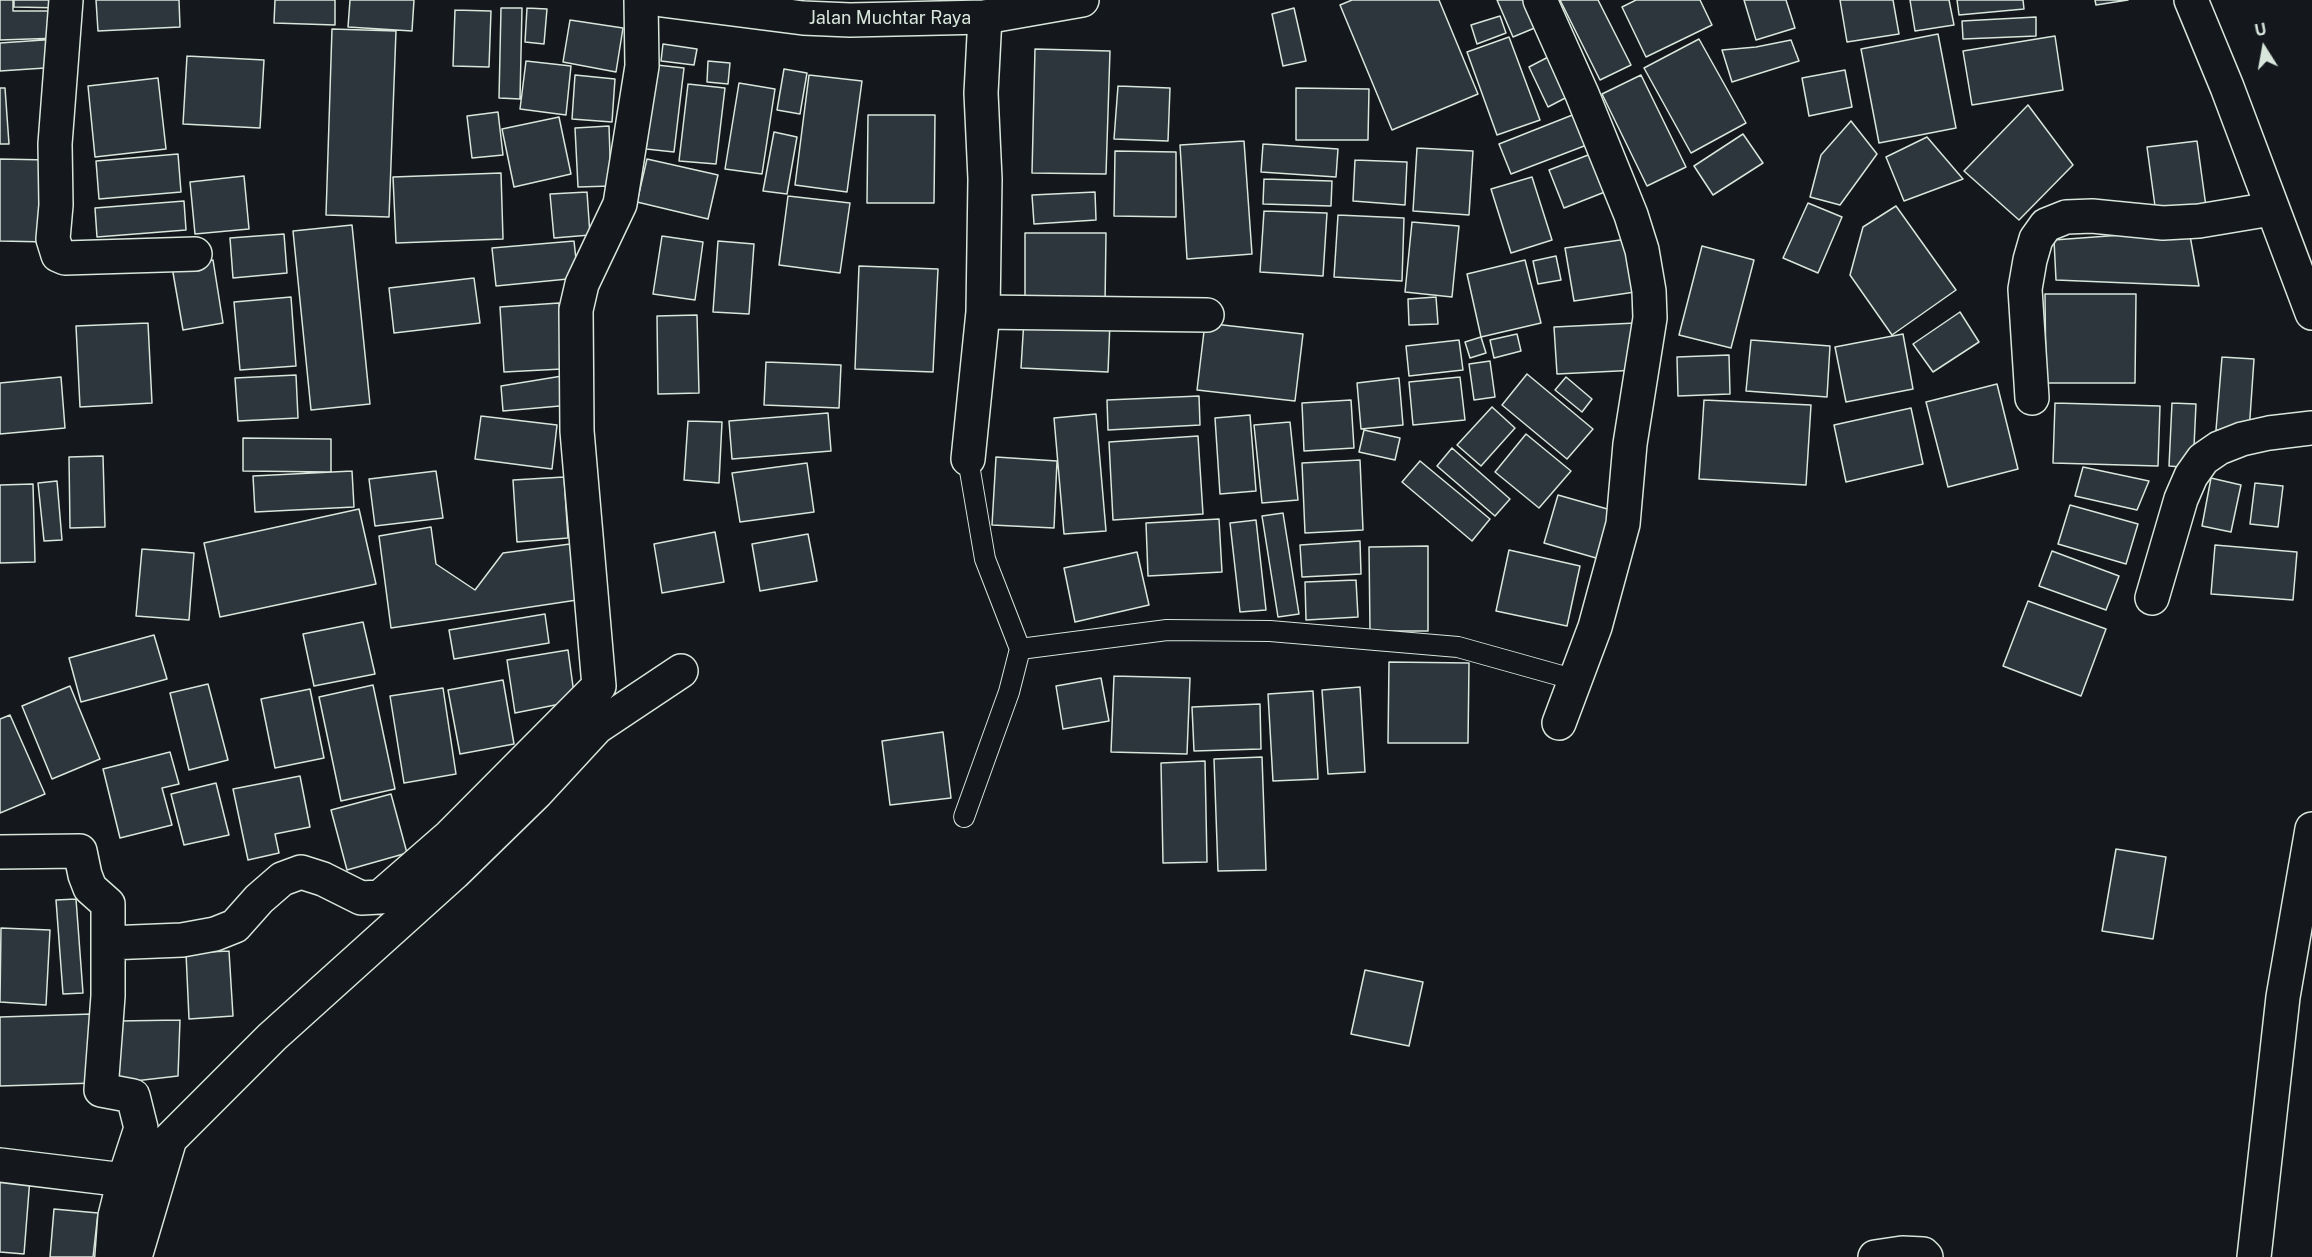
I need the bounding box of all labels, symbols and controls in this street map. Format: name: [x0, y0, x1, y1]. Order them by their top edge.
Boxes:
street label: Jalan Muchtar Raya: [809, 7, 971, 29]
north arrow: [2234, 18, 2294, 78]
text: U: [2253, 19, 2268, 40]

